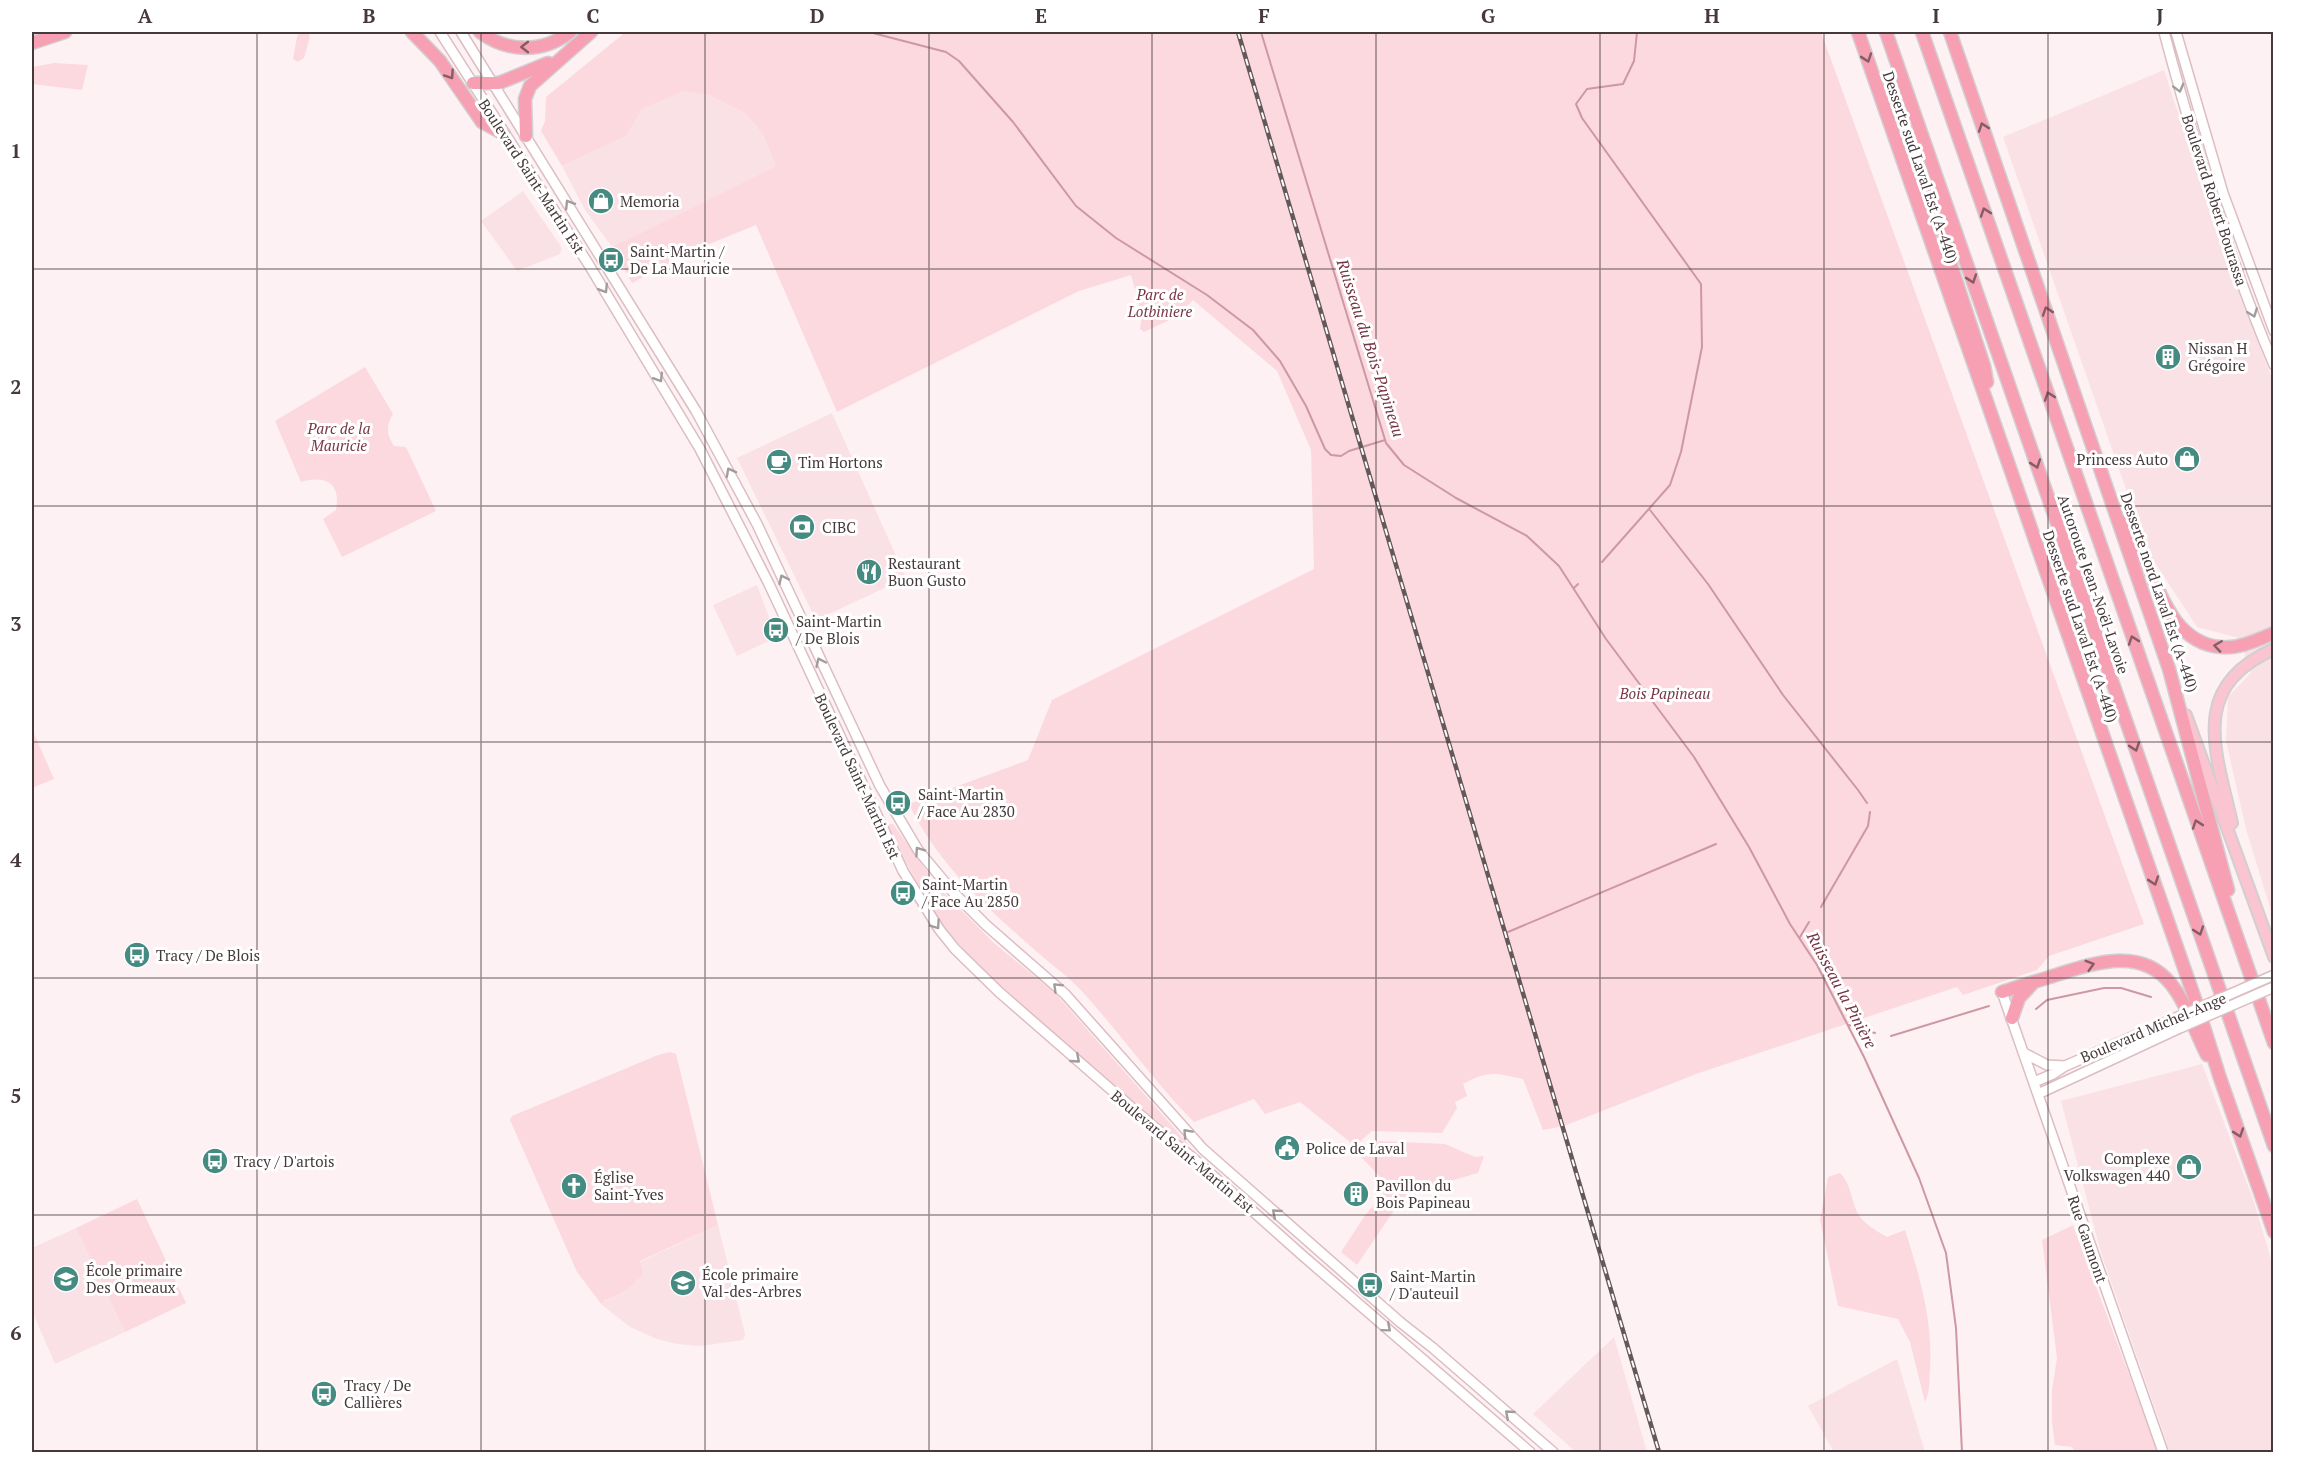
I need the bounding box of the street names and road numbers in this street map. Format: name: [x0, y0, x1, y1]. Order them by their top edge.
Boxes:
street label: Desserte sud Laval Est (A-440): [1879, 68, 1963, 266]
street label: Boulevard Saint-Martin Est: [474, 95, 590, 258]
street label: Boulevard Robert Bourassa: [2178, 112, 2252, 289]
street label: Desserte nord Laval Est (A-440): [2116, 489, 2204, 695]
street label: Autoroute Jean-Noël-Lavoie: [2054, 491, 2134, 677]
street label: Desserte sud Laval Est (A-440): [2039, 527, 2123, 725]
street label: Boulevard Saint-Martin Est: [811, 690, 905, 863]
street label: Boulevard Michel-Ange: [2077, 987, 2229, 1067]
street label: Boulevard Saint-Martin Est: [1107, 1085, 1259, 1217]
street label: Rue Gaumont: [2064, 1192, 2113, 1286]

